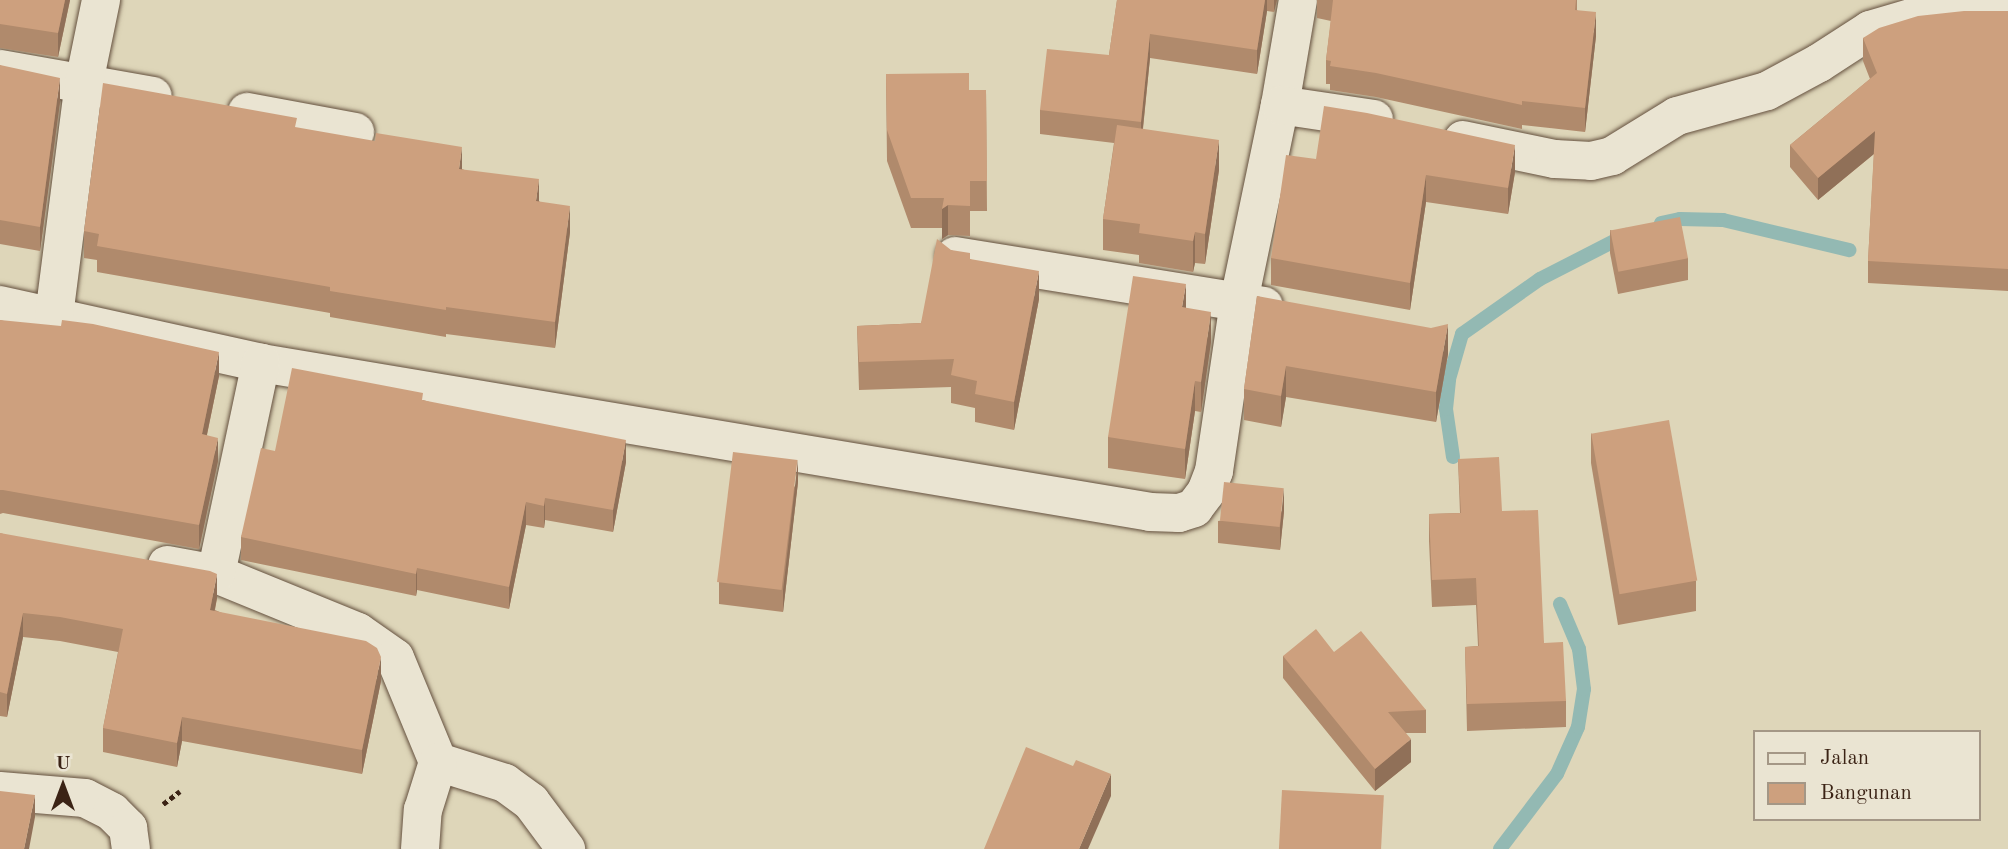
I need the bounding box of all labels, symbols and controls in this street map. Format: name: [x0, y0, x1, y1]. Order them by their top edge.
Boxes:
legend: [1752, 730, 1980, 821]
text: Jalan: [1820, 748, 1869, 769]
north arrow: [28, 751, 98, 821]
text: U: [55, 755, 71, 774]
text: Bangunan: [1820, 783, 1912, 804]

